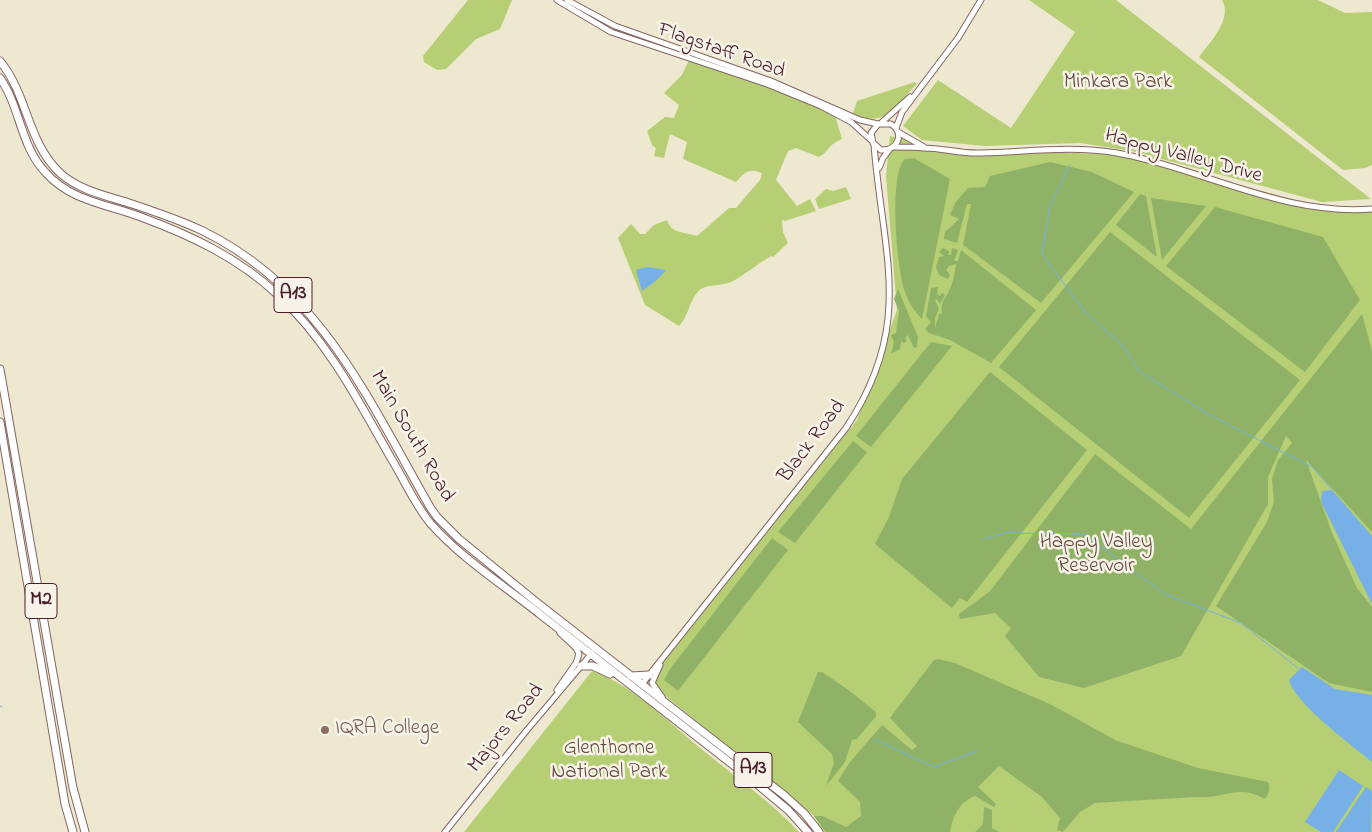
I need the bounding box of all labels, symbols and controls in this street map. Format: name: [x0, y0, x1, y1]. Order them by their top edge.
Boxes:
street label: Flagstaff Road: [654, 18, 788, 86]
park label: Minkara Park: [1064, 71, 1172, 97]
street label: Happy Valley Drive: [1102, 124, 1264, 190]
road number: A13: [274, 278, 312, 312]
street label: Main South Road: [363, 367, 459, 507]
street label: Black Road: [774, 396, 852, 488]
park label: Happy Valley Reservoir: [1040, 531, 1152, 581]
road number: M2: [25, 584, 57, 618]
street label: Majors Road: [463, 679, 551, 779]
place label: IQRA College: [335, 717, 439, 743]
marker: IQRA College: [319, 724, 331, 736]
park label: Glenthorne National Park: [551, 737, 667, 787]
road number: A13: [734, 752, 772, 788]

